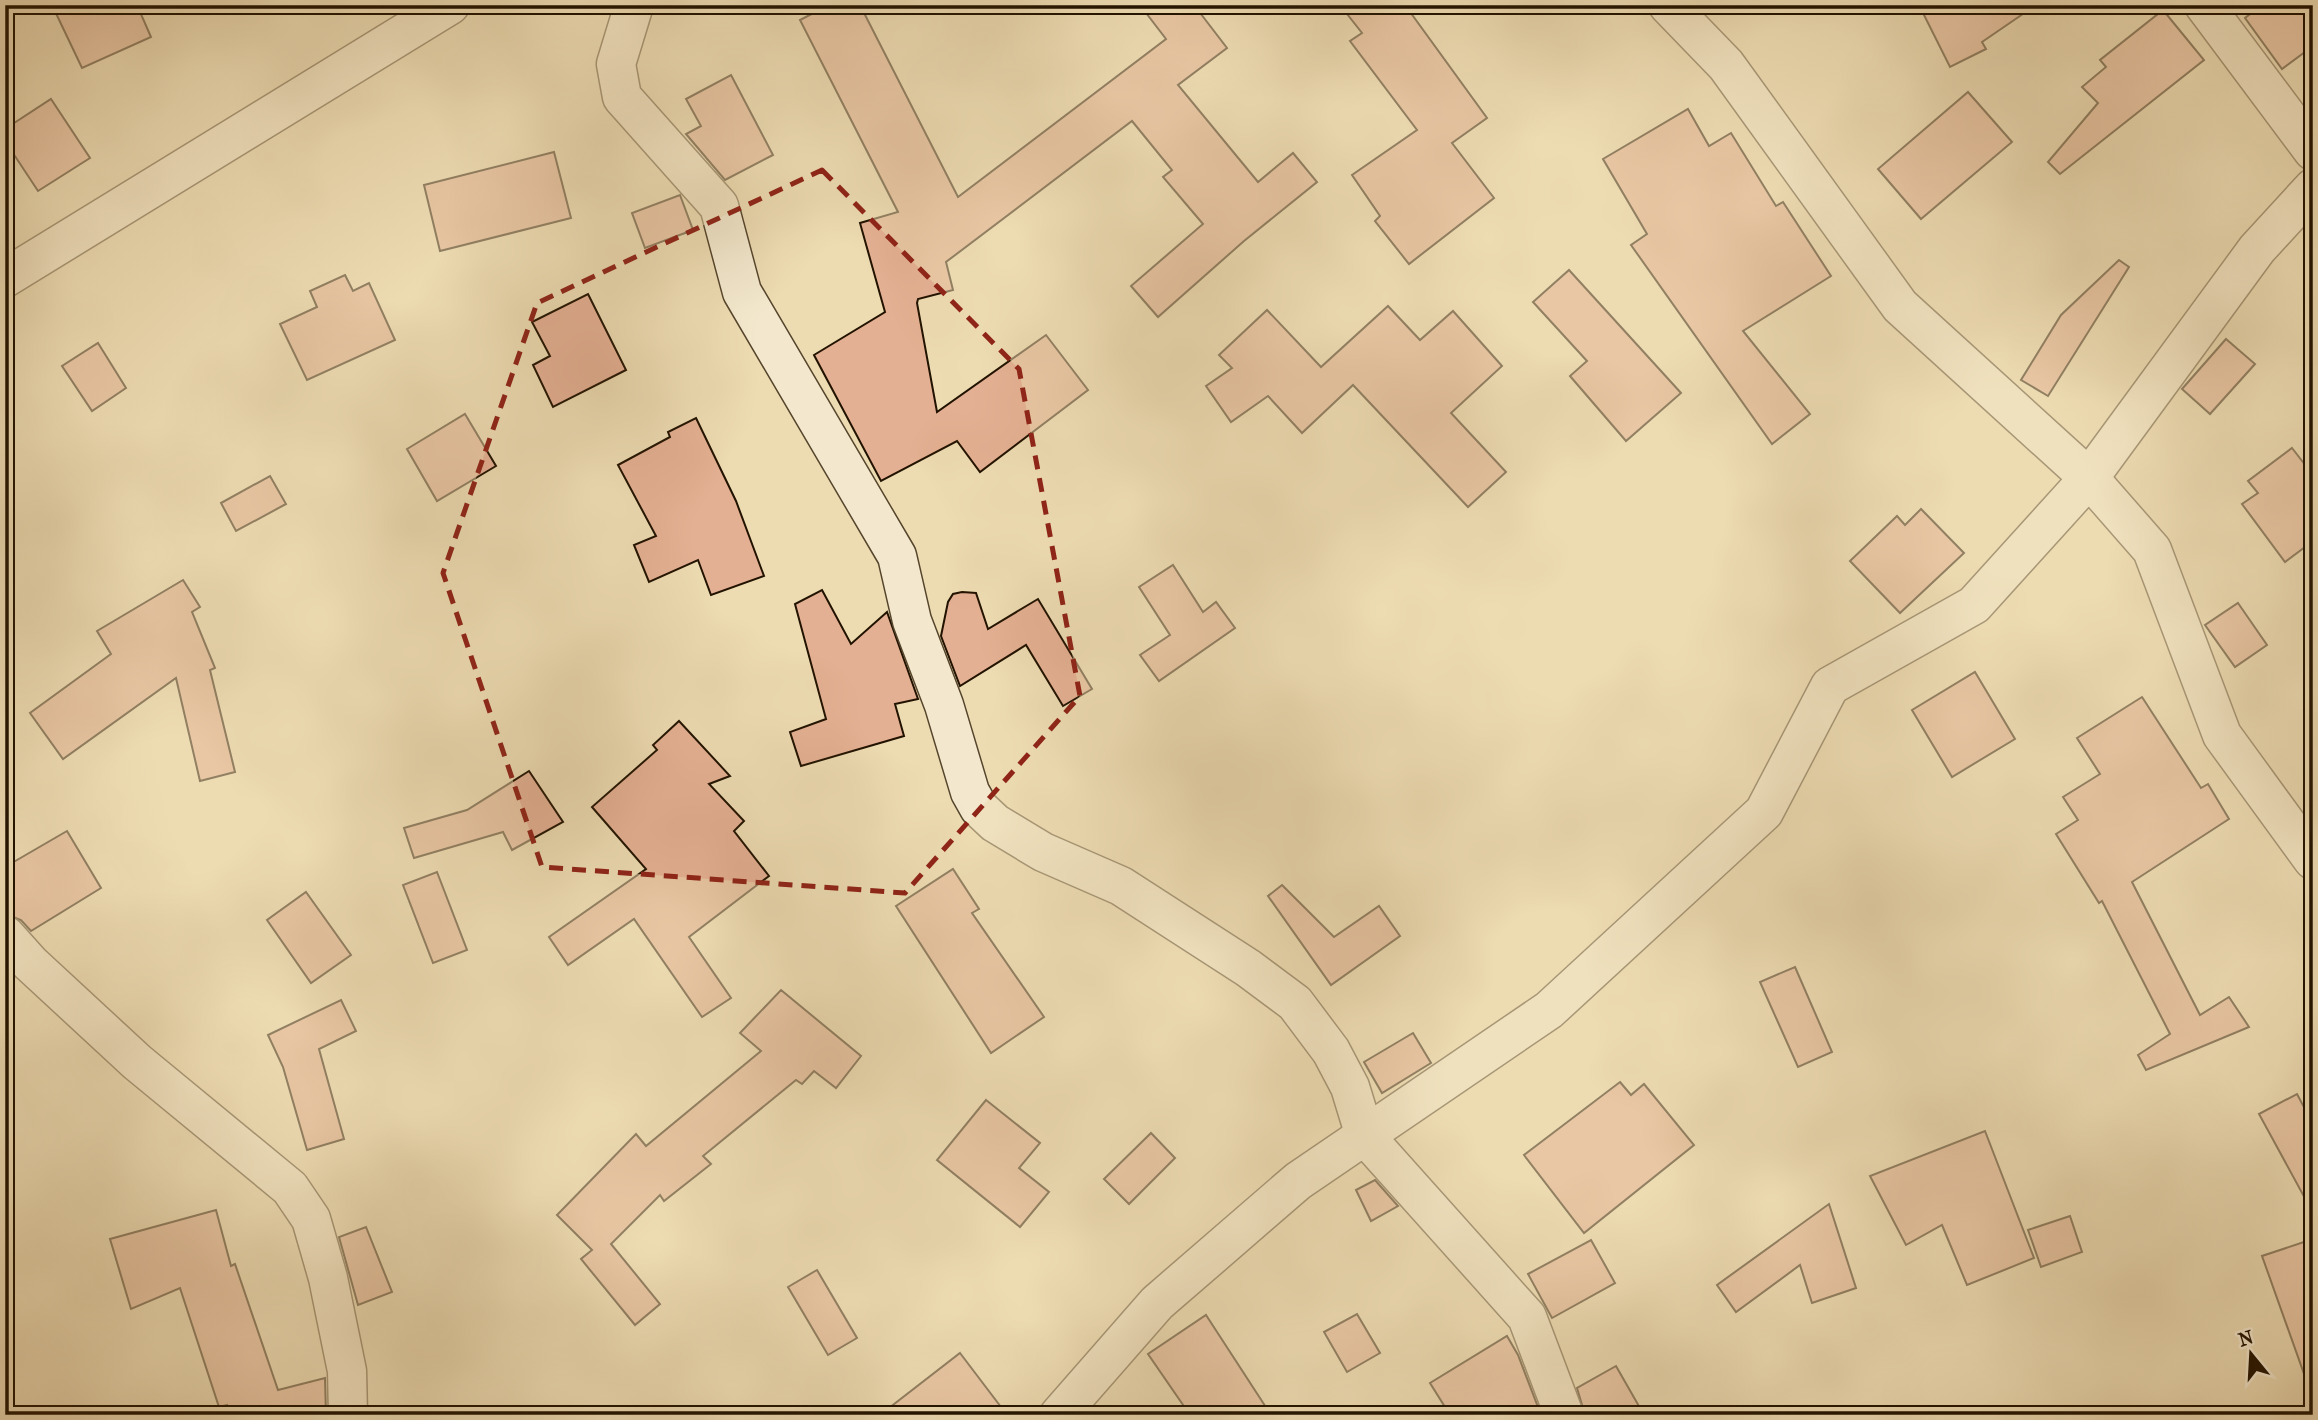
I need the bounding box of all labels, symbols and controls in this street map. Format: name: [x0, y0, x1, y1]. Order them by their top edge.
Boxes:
north arrow: [2216, 1318, 2286, 1388]
text: N: [2236, 1326, 2257, 1351]

